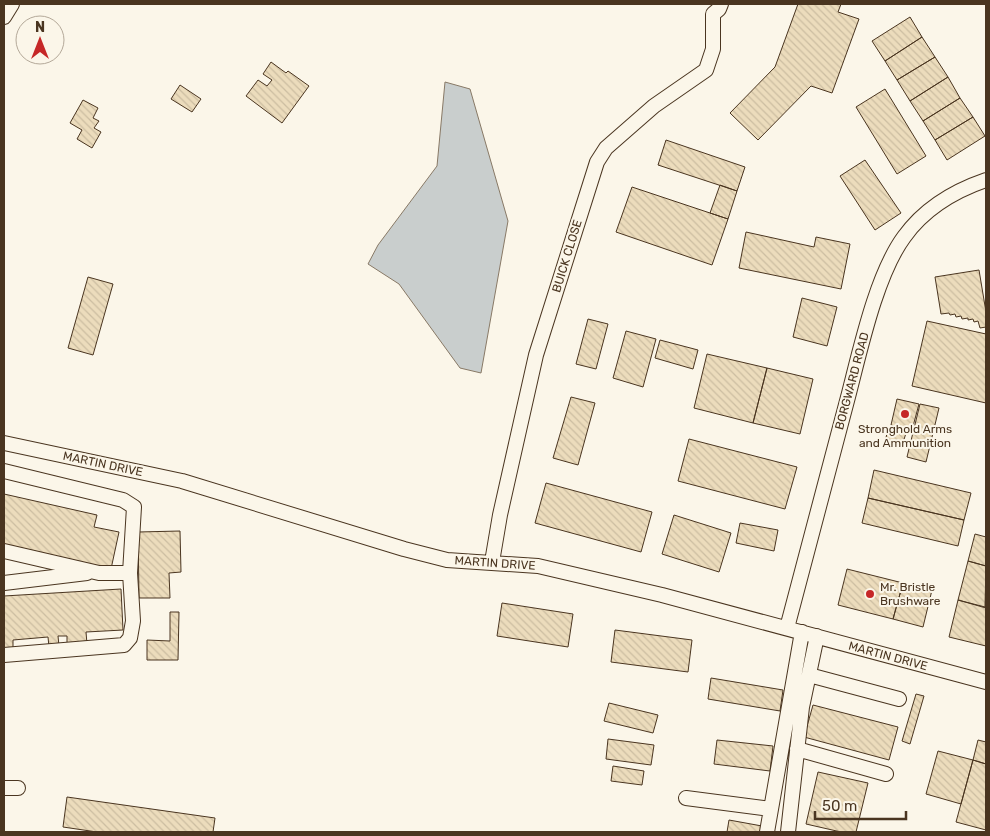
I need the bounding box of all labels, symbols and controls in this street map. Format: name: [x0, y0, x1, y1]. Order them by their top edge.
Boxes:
north arrow: [15, 15, 65, 65]
text: N: [35, 19, 45, 36]
street label: BUICK CLOSE: [549, 218, 585, 294]
street label: BORGWARD ROAD: [832, 331, 872, 431]
marker: Stronghold Arms and Ammunition: [899, 408, 911, 420]
place label: Stronghold Arms and Ammunition: [858, 422, 952, 450]
street label: MARTIN DRIVE: [62, 449, 144, 479]
street label: MARTIN DRIVE: [454, 553, 536, 573]
place label: Mr. Bristle Brushware: [880, 580, 941, 608]
marker: Mr. Bristle Brushware: [864, 588, 876, 600]
street label: MARTIN DRIVE: [847, 639, 929, 673]
scale bar: [815, 788, 906, 820]
text: 50 m: [822, 797, 857, 815]

